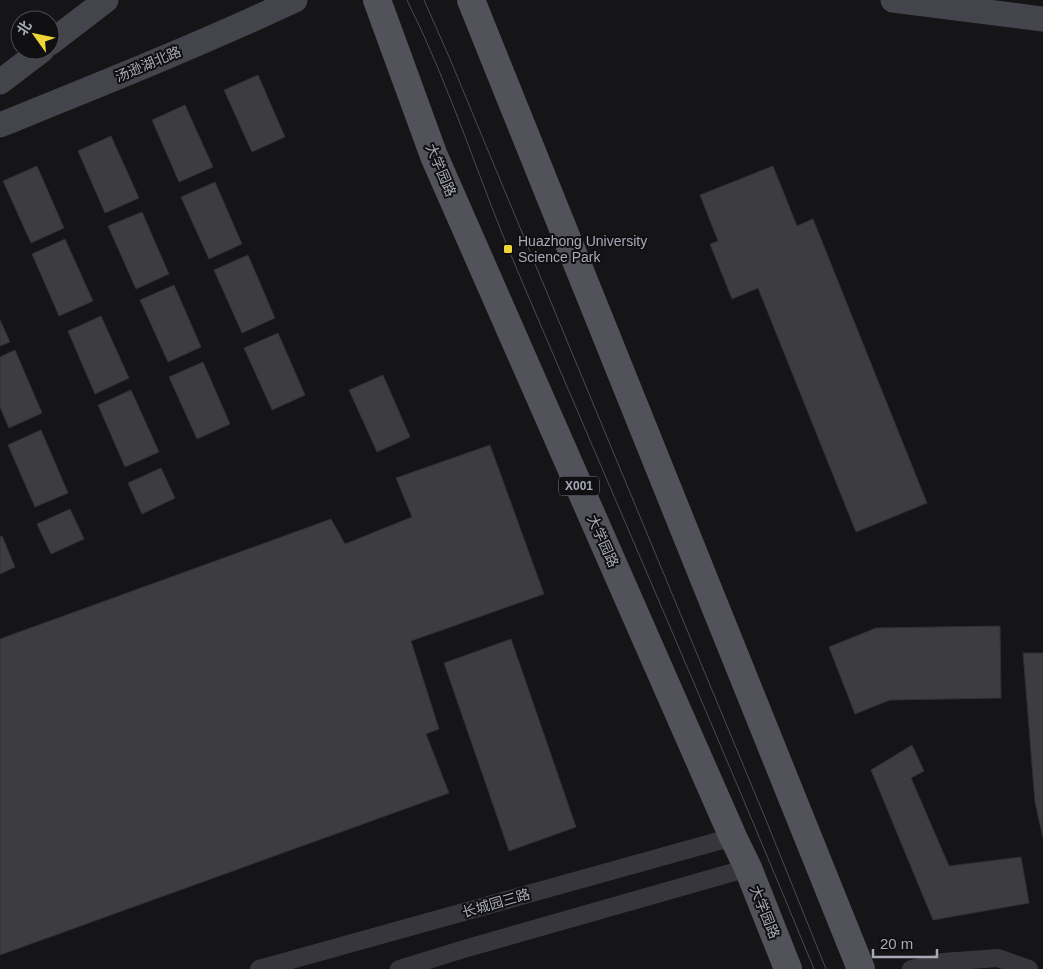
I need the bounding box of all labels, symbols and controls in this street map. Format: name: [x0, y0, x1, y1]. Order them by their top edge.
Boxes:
north arrow: [10, 10, 60, 60]
text: 北: [14, 18, 35, 38]
street label: 汤逊湖北路: [113, 43, 183, 85]
street label: 大学园路: [423, 141, 459, 199]
place label: Huazhong University Science Park: [518, 233, 647, 265]
marker: Huazhong University Science Park: [502, 243, 514, 255]
road number: X001: [559, 476, 599, 496]
street label: 大学园路: [584, 512, 622, 570]
street label: 大学园路: [747, 883, 783, 941]
street label: 长城园三路: [460, 886, 532, 920]
scale bar: [873, 926, 937, 958]
text: 20 m: [880, 935, 913, 952]

